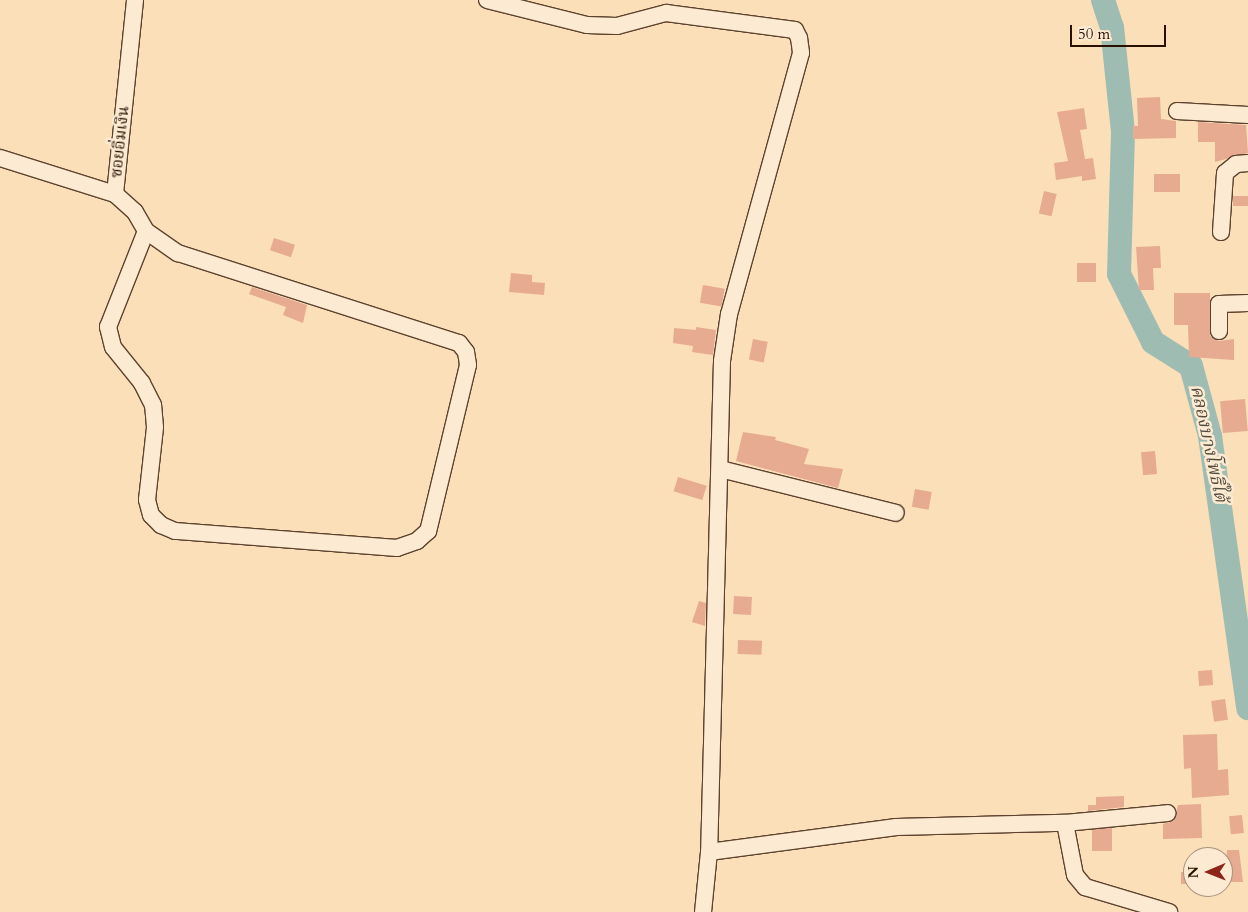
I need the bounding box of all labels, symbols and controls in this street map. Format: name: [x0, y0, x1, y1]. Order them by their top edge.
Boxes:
scale bar: [1073, 15, 1169, 47]
text: 50 m: [1078, 24, 1110, 44]
street label: ซอยอิ่มเงิน: [107, 105, 133, 179]
water label: คลองบางโพธิ์ใต้: [1185, 384, 1231, 504]
north arrow: [1183, 847, 1233, 897]
text: N: [1184, 866, 1203, 878]

